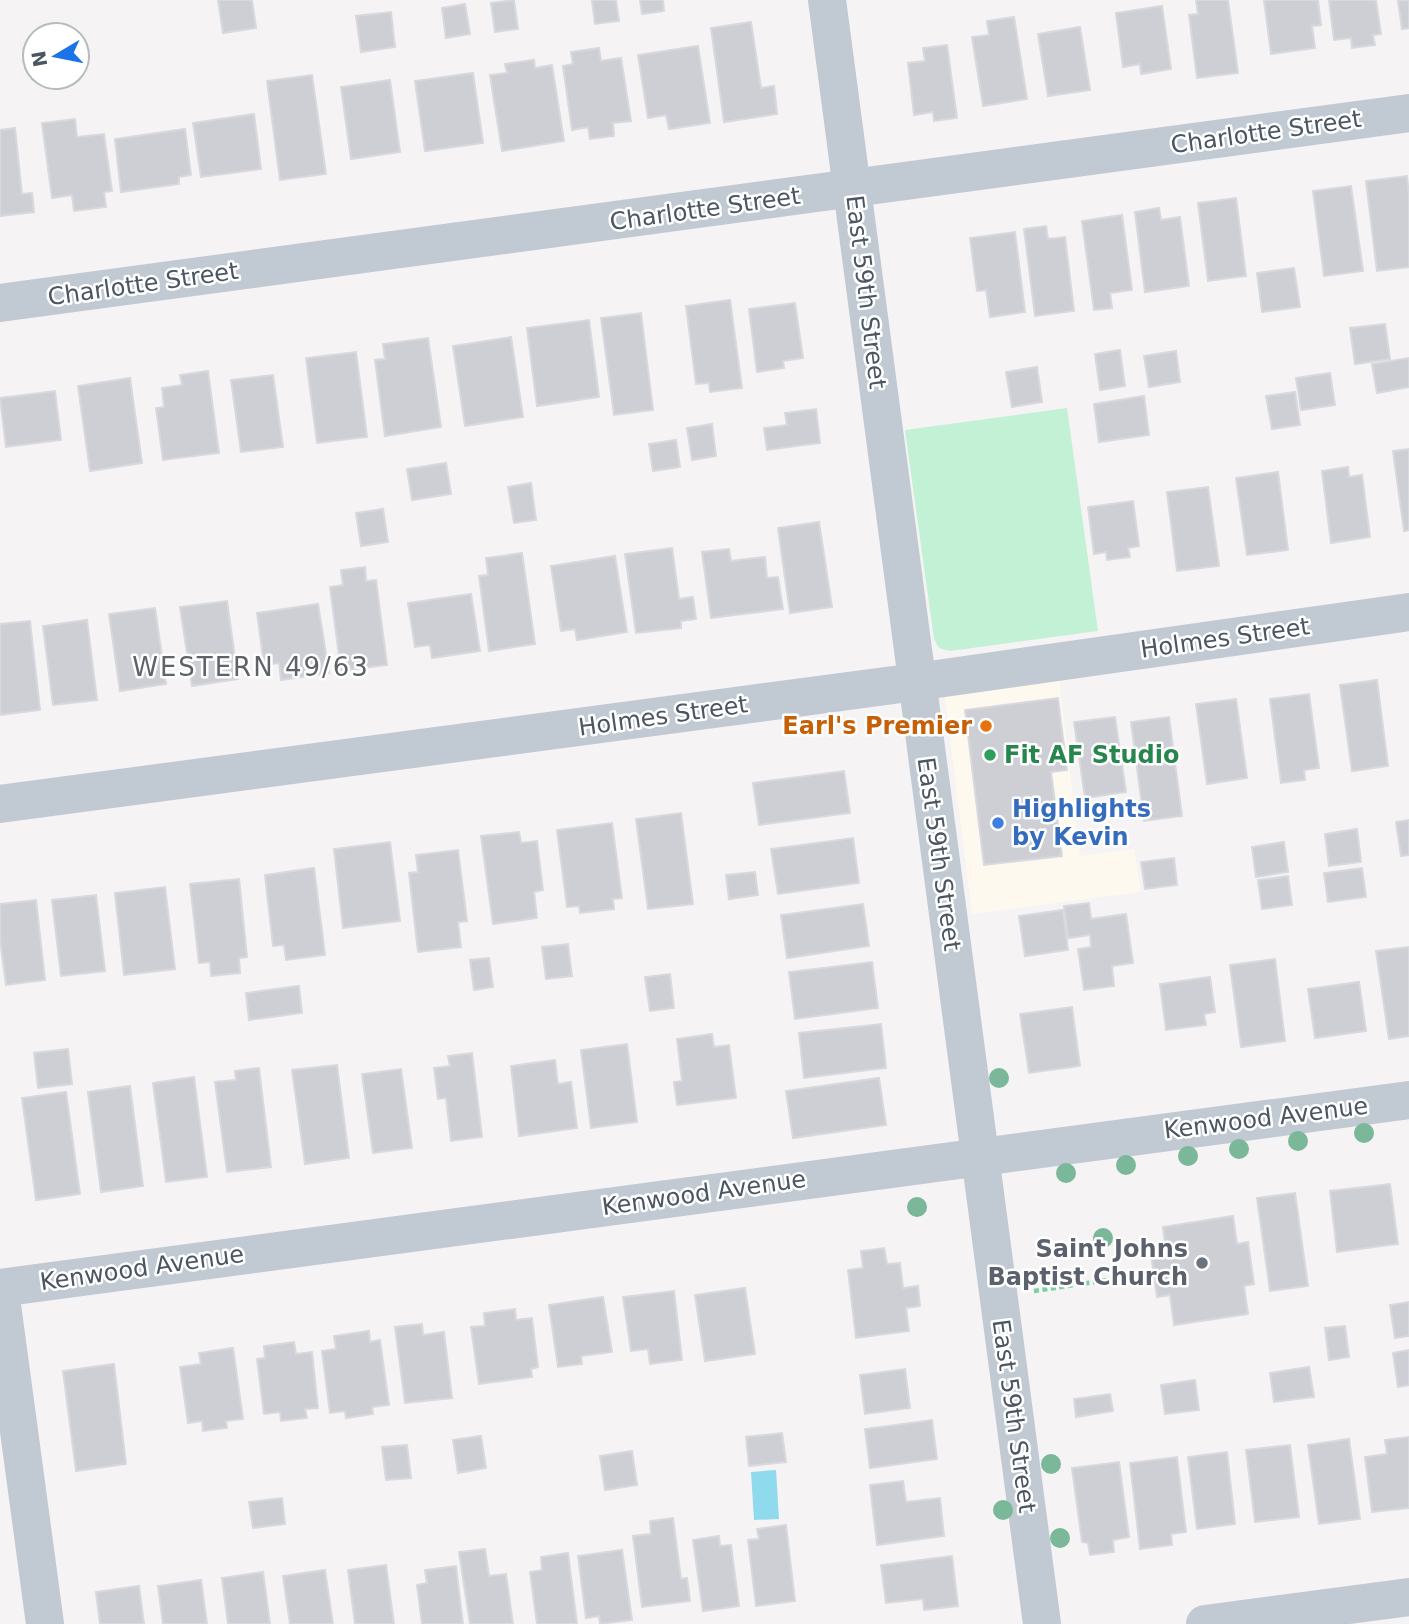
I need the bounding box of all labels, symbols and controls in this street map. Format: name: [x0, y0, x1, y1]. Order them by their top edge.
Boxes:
north arrow: [21, 21, 91, 91]
text: N: [27, 49, 51, 69]
street label: Charlotte Street: [1169, 105, 1363, 159]
street label: Charlotte Street: [608, 182, 802, 236]
street label: East 59th Street: [840, 193, 892, 391]
street label: Charlotte Street: [46, 257, 240, 311]
street label: Holmes Street: [1139, 612, 1311, 664]
district label: WESTERN 49/63: [132, 652, 370, 682]
street label: Holmes Street: [577, 690, 749, 742]
place label: Earl's Premier: [782, 712, 972, 740]
marker: Earl's Premier: [978, 718, 994, 734]
place label: Fit AF Studio: [1004, 741, 1180, 769]
marker: Fit AF Studio: [982, 747, 998, 763]
street label: East 59th Street: [912, 755, 966, 953]
place label: Highlights by Kevin: [1012, 795, 1151, 851]
marker: Highlights by Kevin: [990, 815, 1006, 831]
street label: Kenwood Avenue: [1162, 1092, 1370, 1144]
street label: Kenwood Avenue: [600, 1165, 808, 1221]
place label: Saint Johns Baptist Church: [988, 1235, 1188, 1291]
street label: Kenwood Avenue: [38, 1240, 246, 1296]
marker: Saint Johns Baptist Church: [1194, 1255, 1210, 1271]
street label: East 59th Street: [987, 1317, 1041, 1515]

